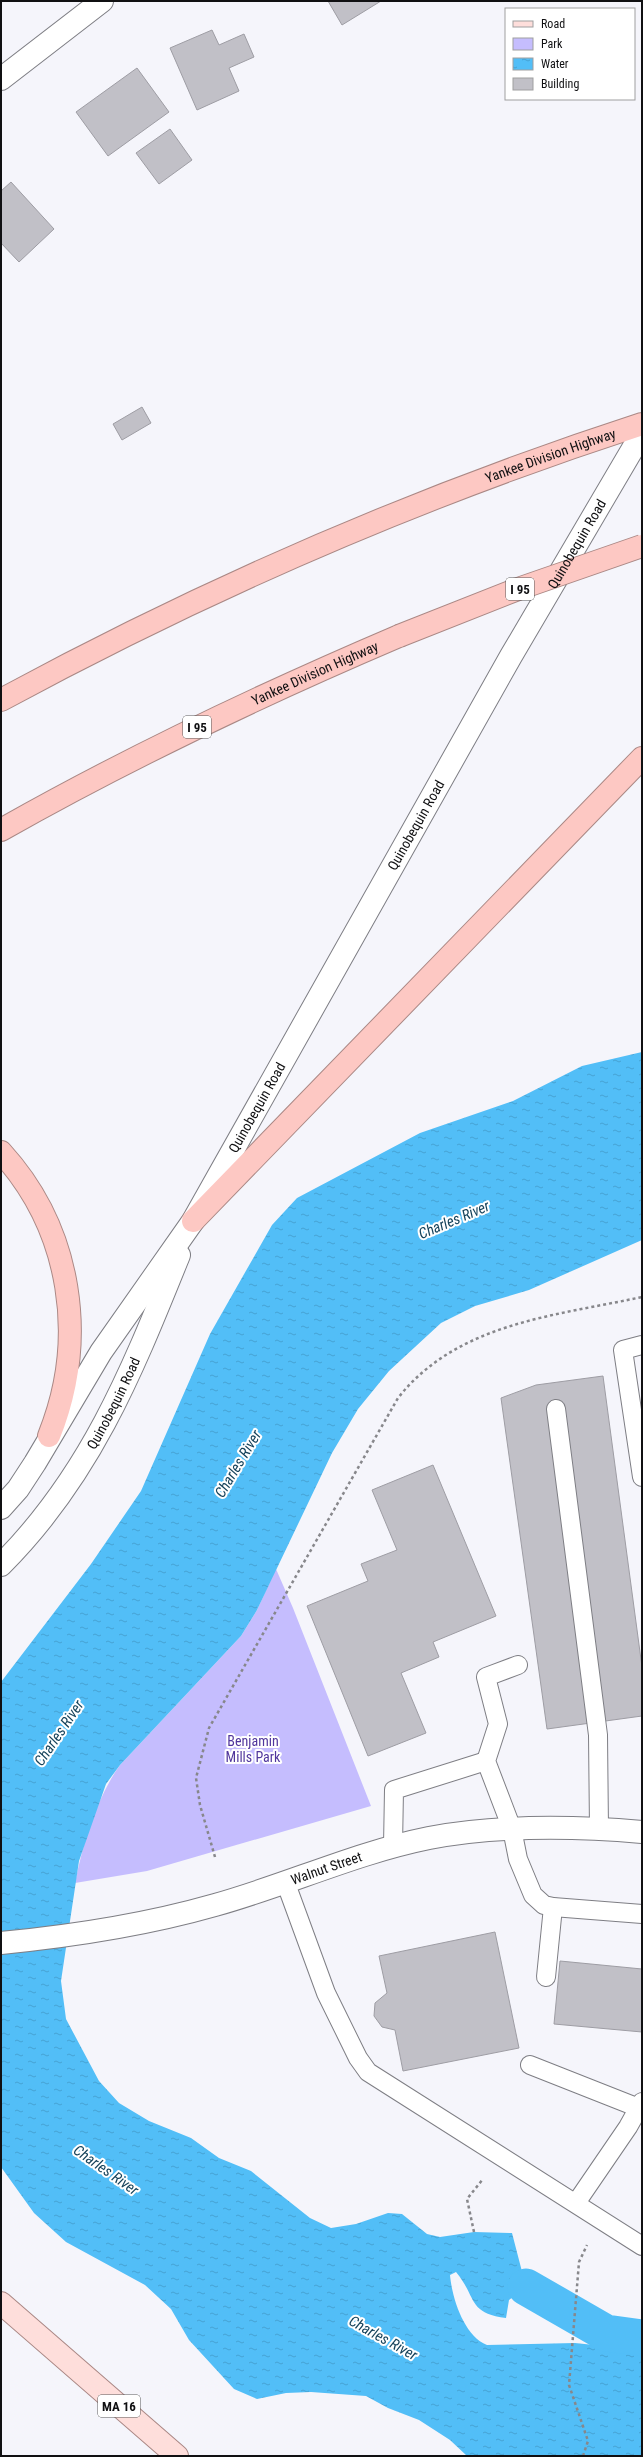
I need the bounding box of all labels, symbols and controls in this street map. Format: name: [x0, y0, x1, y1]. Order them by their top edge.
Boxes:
legend: [505, 8, 635, 100]
text: Road: [541, 17, 565, 31]
text: Park: [541, 37, 563, 51]
text: Water: [541, 57, 569, 71]
text: Building: [541, 77, 579, 91]
street label: Yankee Division Highway: [483, 425, 618, 486]
street label: Quinobequin Road: [544, 496, 609, 592]
road number: I 95: [506, 578, 534, 600]
street label: Yankee Division Highway: [249, 638, 381, 709]
road number: I 95: [183, 716, 211, 738]
street label: Quinobequin Road: [384, 777, 447, 873]
street label: Quinobequin Road: [225, 1060, 289, 1155]
water label: Charles River: [416, 1197, 493, 1243]
street label: Quinobequin Road: [83, 1355, 143, 1452]
water label: Charles River: [211, 1427, 265, 1501]
water label: Charles River: [30, 1696, 88, 1769]
park label: Benjamin Mills Park: [226, 1733, 281, 1765]
street label: Walnut Street: [289, 1848, 364, 1888]
water label: Charles River: [70, 2141, 142, 2199]
water label: Charles River: [346, 2312, 421, 2364]
road number: MA 16: [98, 2395, 140, 2417]

